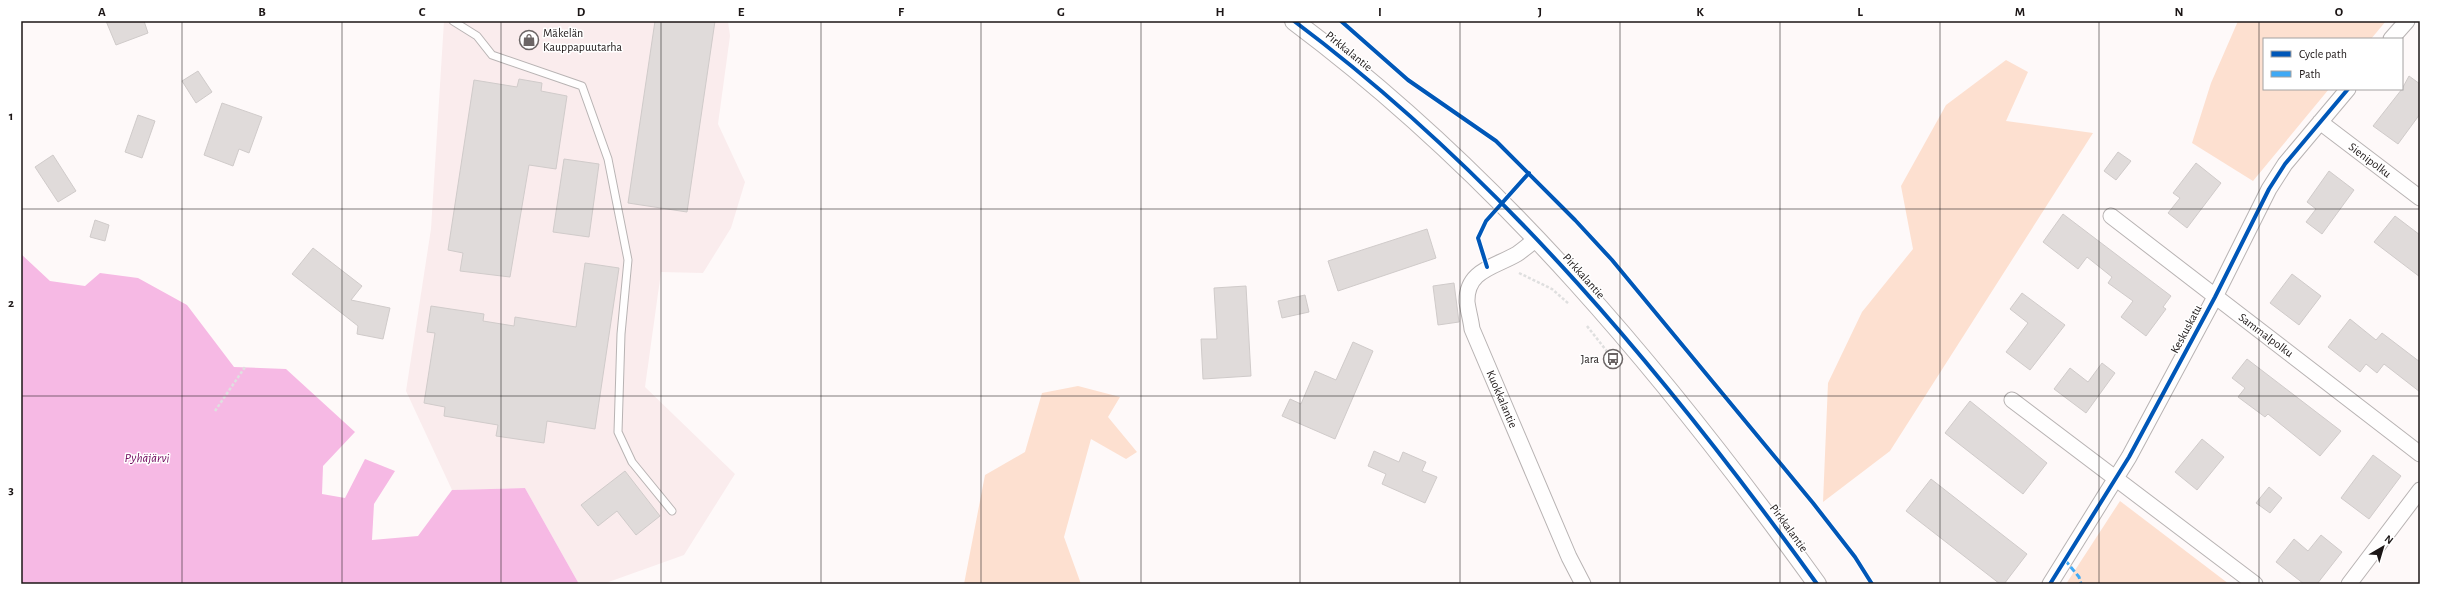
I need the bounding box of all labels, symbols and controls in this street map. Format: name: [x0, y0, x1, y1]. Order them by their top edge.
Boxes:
text: A: [98, 6, 106, 19]
text: B: [258, 6, 266, 19]
text: C: [419, 6, 426, 19]
text: D: [577, 6, 586, 19]
text: E: [738, 6, 745, 19]
text: F: [898, 6, 905, 19]
text: G: [1057, 6, 1065, 19]
text: H: [1215, 6, 1225, 19]
text: I: [1378, 6, 1382, 19]
text: J: [1538, 6, 1542, 19]
text: K: [1696, 6, 1704, 19]
text: L: [1857, 6, 1863, 19]
text: M: [2015, 6, 2025, 19]
text: N: [2174, 6, 2184, 19]
text: O: [2335, 6, 2344, 19]
place label: Mäkelän Kauppapuutarha: [543, 27, 623, 53]
shop icon: Mäkelän Kauppapuutarha: [518, 29, 540, 51]
street label: Pirkkalantie: [1323, 29, 1375, 73]
legend: [2263, 38, 2403, 90]
text: Cycle path: [2299, 48, 2347, 61]
text: Path: [2299, 68, 2321, 80]
text: 1: [9, 110, 13, 123]
street label: Sienipolku: [2347, 140, 2393, 180]
street label: Pirkkalantie: [1561, 251, 1607, 301]
text: 2: [8, 297, 14, 310]
street label: Keskuskatu: [2168, 303, 2204, 355]
street label: Sammalpolku: [2236, 311, 2296, 359]
bus stop icon: Jara: [1602, 348, 1624, 370]
place label: Jara: [1581, 353, 1599, 365]
street label: Kuokkalantie: [1484, 368, 1520, 430]
water label: Pyhäjärvi: [125, 452, 170, 465]
text: 3: [8, 484, 14, 497]
street label: Pirkkalantie: [1768, 502, 1810, 554]
north arrow: [2363, 527, 2403, 567]
text: N: [2382, 533, 2395, 546]

